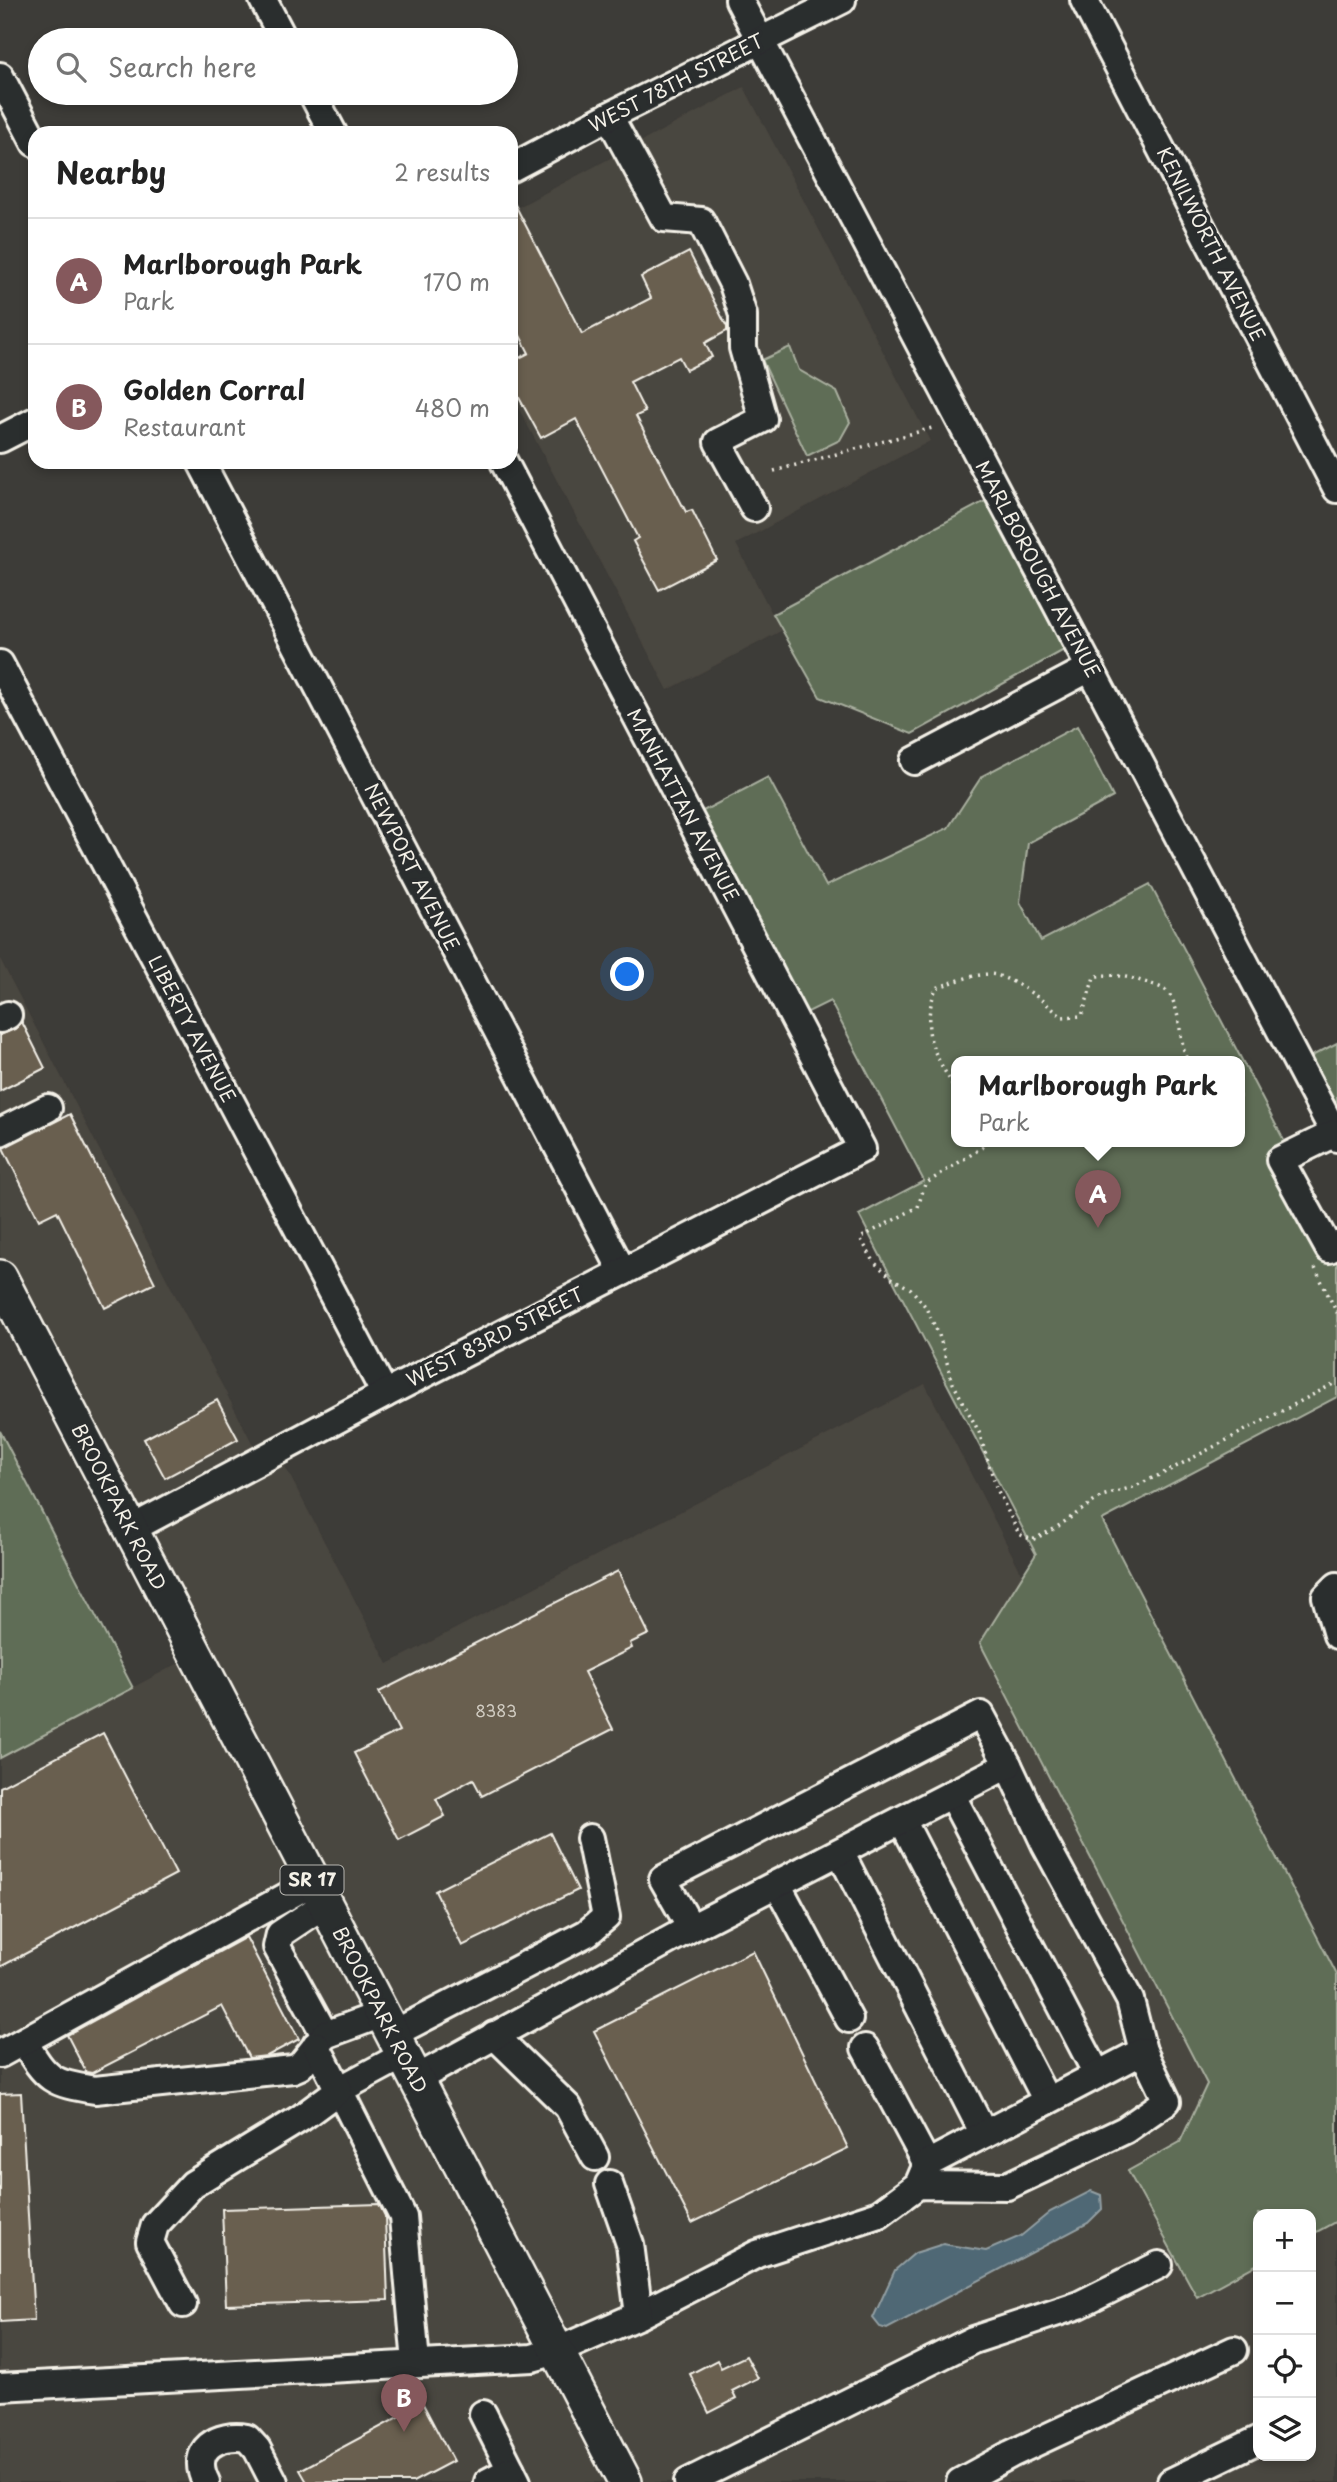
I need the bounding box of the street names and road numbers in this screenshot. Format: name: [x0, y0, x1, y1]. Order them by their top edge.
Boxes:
street label: WEST 78TH STREET: [583, 26, 768, 138]
street label: KENILWORTH AVENUE: [1151, 142, 1273, 346]
street label: MARLBOROUGH AVENUE: [970, 455, 1108, 682]
street label: MANHATTAN AVENUE: [621, 703, 747, 906]
street label: NEWPORT AVENUE: [359, 778, 467, 955]
street label: LIBERTY AVENUE: [142, 950, 244, 1107]
street label: WEST 83RD STREET: [401, 1279, 588, 1393]
street label: BROOKPARK ROAD: [66, 1418, 174, 1595]
road number: SR 17: [280, 1866, 344, 1894]
street label: BROOKPARK ROAD: [327, 1921, 435, 2098]

